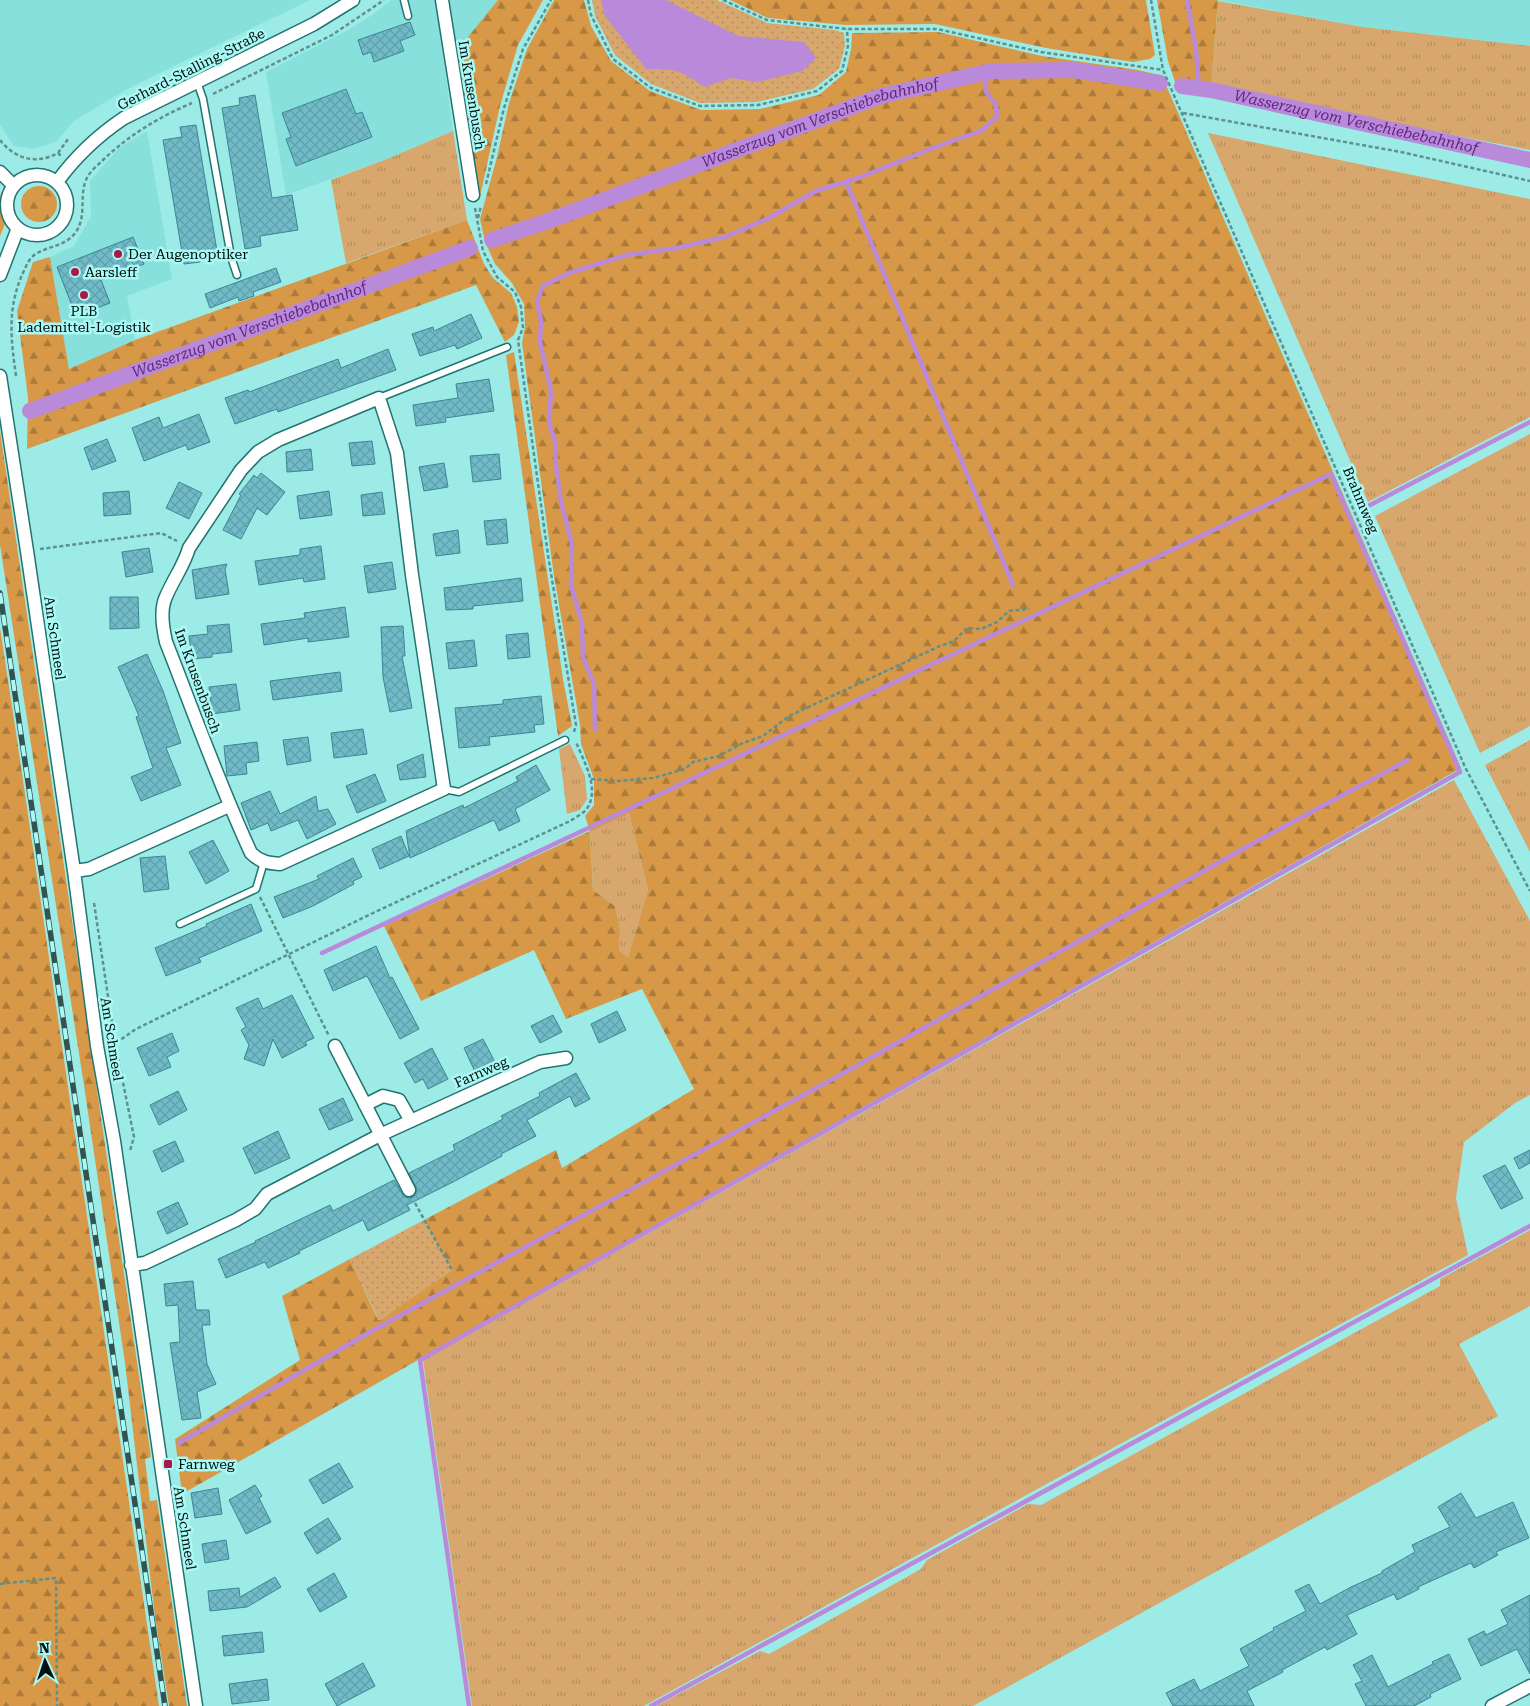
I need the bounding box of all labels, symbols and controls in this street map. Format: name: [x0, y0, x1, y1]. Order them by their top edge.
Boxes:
street label: Gerhard-Stalling-Straße: [115, 25, 268, 113]
street label: Im Krusenbusch: [455, 39, 489, 151]
water label: Wasserzug vom Verschiebebahnhof: [699, 74, 942, 171]
water label: Wasserzug vom Verschiebebahnhof: [1232, 86, 1481, 158]
place label: Der Augenoptiker: [128, 246, 248, 262]
marker: Der Augenoptiker: [112, 248, 124, 260]
place label: Aarsleff: [85, 264, 138, 280]
marker: Aarsleff: [69, 266, 81, 278]
water label: Wasserzug vom Verschiebebahnhof: [129, 277, 371, 381]
marker: PLB Lademittel-Logistik: [78, 289, 90, 301]
place label: PLB Lademittel-Logistik: [17, 303, 151, 335]
street label: Brahmweg: [1340, 464, 1382, 536]
street label: Am Schmeel: [41, 595, 69, 682]
street label: Im Krusenbusch: [172, 626, 224, 736]
street label: Am Schmeel: [98, 996, 127, 1083]
street label: Farnweg: [452, 1053, 510, 1091]
place label: Farnweg: [178, 1456, 235, 1472]
marker: Farnweg: [162, 1458, 174, 1470]
street label: Am Schmeel: [171, 1485, 200, 1572]
north arrow: [20, 1636, 70, 1686]
text: N: [39, 1640, 50, 1656]

